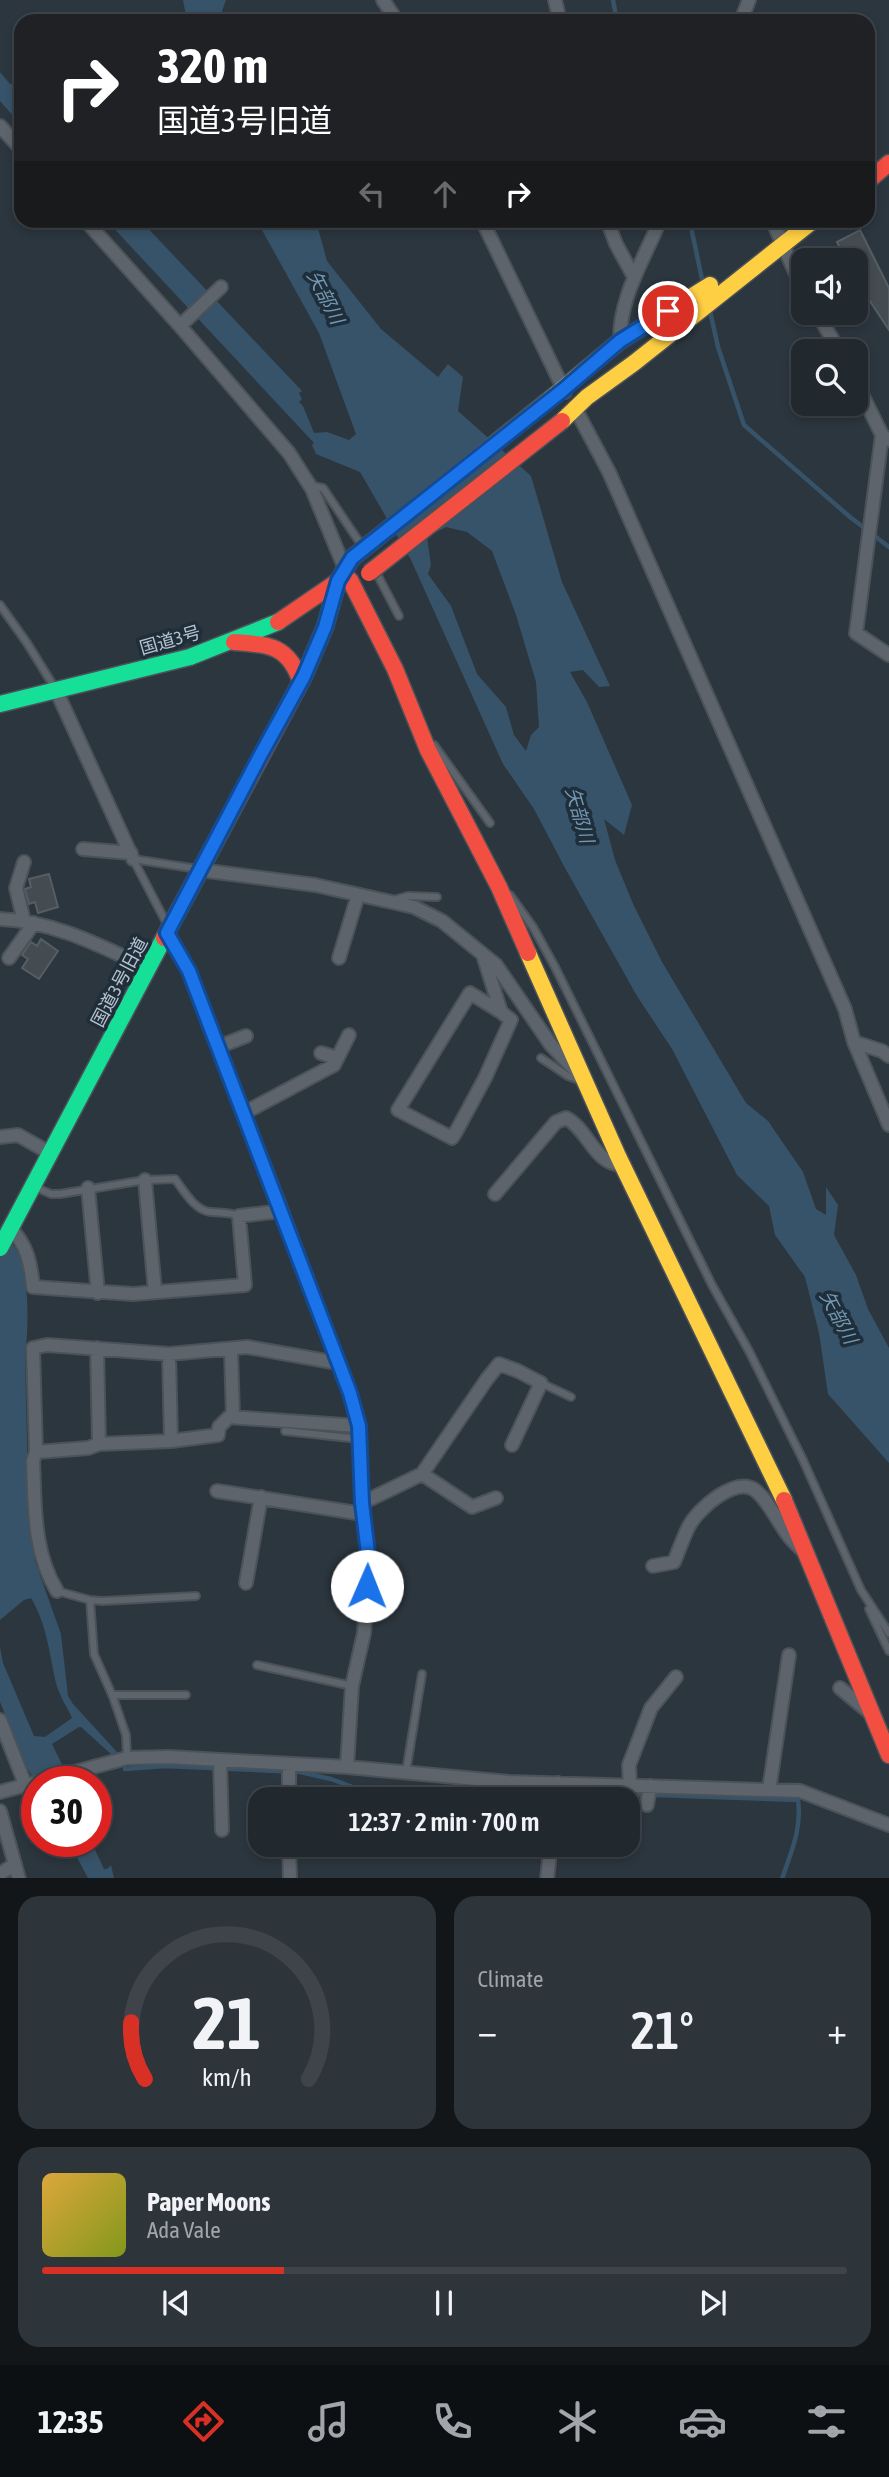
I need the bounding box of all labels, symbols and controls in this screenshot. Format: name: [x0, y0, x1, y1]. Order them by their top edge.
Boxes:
text: 320 m: [157, 37, 268, 93]
icon: right: [42, 42, 133, 133]
text: 国道3号旧道: [157, 102, 332, 139]
icon: left: [353, 175, 391, 213]
icon: ahead: [426, 175, 464, 213]
icon: right: [499, 175, 537, 213]
map controls: [791, 248, 868, 416]
button: sound: [791, 248, 868, 325]
water label: 矢部川: [303, 267, 350, 329]
pin: [638, 281, 698, 341]
icon: arrive: [649, 292, 687, 330]
button: search: [791, 339, 868, 416]
street label: 国道3号: [137, 621, 203, 659]
water label: 矢部川: [562, 785, 599, 847]
street label: 国道3号旧道: [87, 934, 151, 1030]
water label: 矢部川: [816, 1287, 863, 1349]
position arrow: [330, 1549, 404, 1623]
speed limit sign: 30: [21, 1766, 112, 1857]
text: 12:37 · 2 min · 700 m: [349, 1807, 539, 1837]
text: Climate: [478, 1966, 543, 1992]
text: 21: [193, 1981, 261, 2064]
text: 21°: [631, 2000, 694, 2060]
text: −: [478, 2009, 497, 2052]
text: +: [827, 2009, 847, 2052]
text: km/h: [202, 2062, 252, 2090]
text: Paper Moons: [147, 2187, 270, 2217]
text: Ada Vale: [147, 2217, 221, 2243]
icon: previous: [157, 2284, 195, 2322]
icon: pause: [425, 2284, 463, 2322]
icon: next: [694, 2284, 732, 2322]
icon: directions: [179, 2397, 228, 2446]
icon: music: [304, 2397, 353, 2446]
icon: phone: [428, 2397, 477, 2446]
icon: climate: [553, 2397, 602, 2446]
icon: car: [678, 2397, 727, 2446]
icon: filters: [802, 2397, 851, 2446]
text: 12:35: [38, 2403, 104, 2440]

